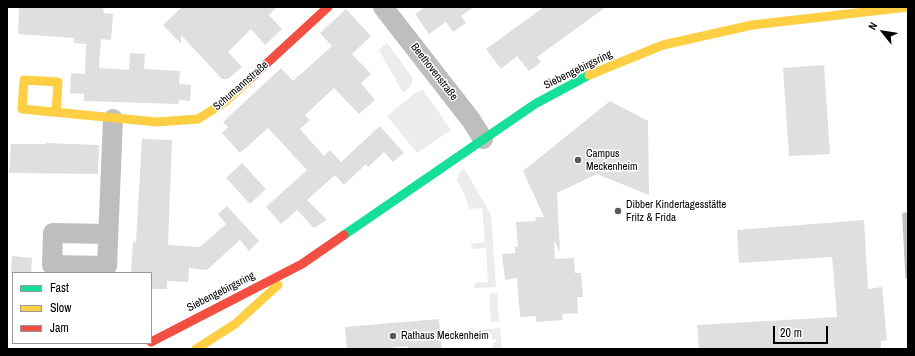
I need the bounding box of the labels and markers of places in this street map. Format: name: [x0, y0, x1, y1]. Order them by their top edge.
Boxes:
place label: Campus Meckenheim: [586, 147, 638, 173]
marker: Campus Meckenheim: [573, 155, 583, 165]
place label: Dibber Kindertagesstätte Fritz & Frida: [626, 198, 726, 224]
marker: Dibber Kindertagesstätte Fritz & Frida: [613, 206, 623, 216]
place label: Rathaus Meckenheim: [401, 329, 489, 343]
marker: Rathaus Meckenheim: [388, 331, 398, 341]

